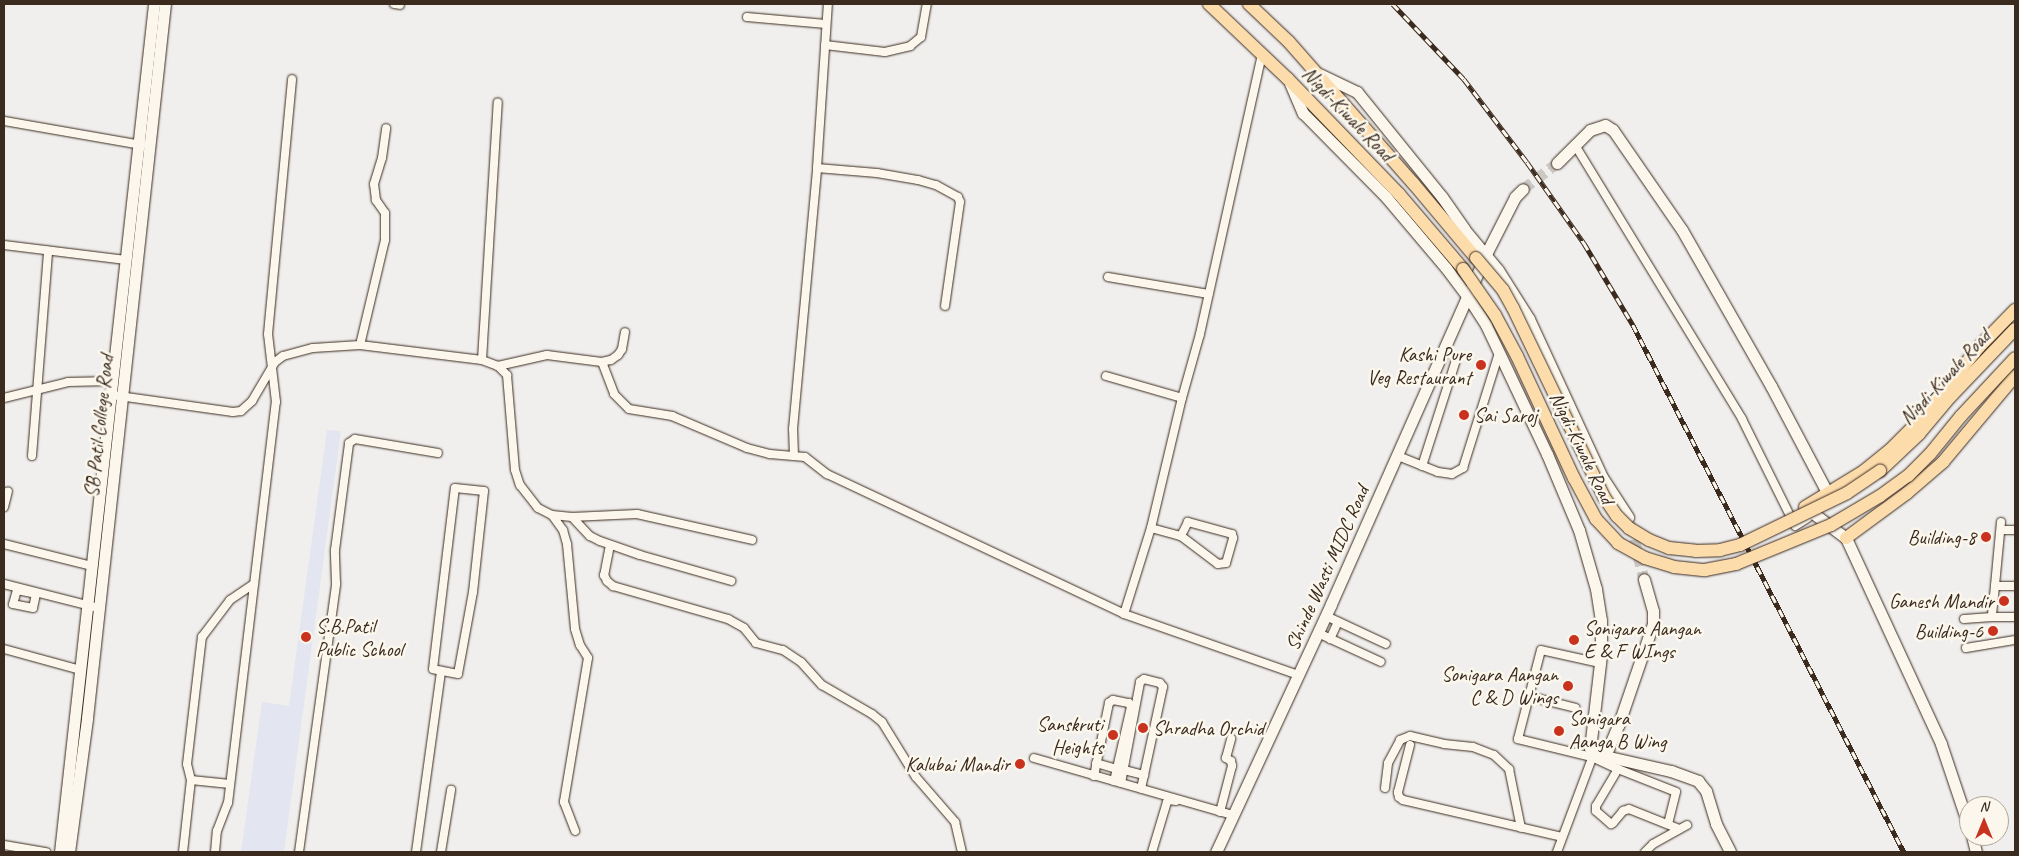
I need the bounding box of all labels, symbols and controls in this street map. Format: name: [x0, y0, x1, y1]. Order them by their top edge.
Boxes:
street label: Nigdi-Kiwale Road: [1297, 62, 1399, 166]
street label: Nigdi-Kiwale Road: [1895, 324, 1995, 430]
place label: Kashi Pure Veg Restaurant: [1366, 342, 1471, 389]
street label: SB Patil College Road: [80, 354, 118, 498]
marker: Kashi Pure Veg Restaurant: [1475, 359, 1487, 371]
street label: Nigdi-Kiwale Road: [1545, 388, 1619, 508]
place label: Sai Saroj: [1474, 403, 1537, 427]
marker: Sai Saroj: [1458, 409, 1470, 421]
street label: Shinde Wasti MIDC Road: [1280, 482, 1374, 654]
place label: Building-8: [1908, 525, 1976, 549]
marker: Building-8: [1980, 531, 1992, 543]
place label: Ganesh Mandir: [1888, 589, 1994, 613]
marker: Ganesh Mandir: [1998, 595, 2010, 607]
place label: S.B.Patil Public School: [316, 614, 403, 661]
place label: Sonigara Aangan E & F WIngs: [1584, 616, 1701, 663]
place label: Building-6: [1915, 619, 1983, 643]
marker: Building-6: [1987, 625, 1999, 637]
marker: S.B.Patil Public School: [300, 631, 312, 643]
marker: Sonigara Aangan E & F WIngs: [1568, 634, 1580, 646]
place label: Sonigara Aangan C & D Wings: [1441, 662, 1558, 709]
marker: Sonigara Aangan C & D Wings: [1562, 680, 1574, 692]
place label: Sonigara Aanga B Wing: [1569, 707, 1667, 754]
place label: Sanskruti Heights: [1037, 712, 1103, 759]
place label: Shradha Orchid: [1153, 716, 1263, 740]
marker: Shradha Orchid: [1137, 722, 1149, 734]
marker: Sonigara Aanga B Wing: [1553, 725, 1565, 737]
marker: Sanskruti Heights: [1107, 729, 1119, 741]
place label: Kalubai Mandir: [905, 752, 1010, 776]
marker: Kalubai Mandir: [1014, 758, 1026, 770]
north arrow: [1959, 796, 2009, 846]
text: N: [1980, 798, 1988, 815]

